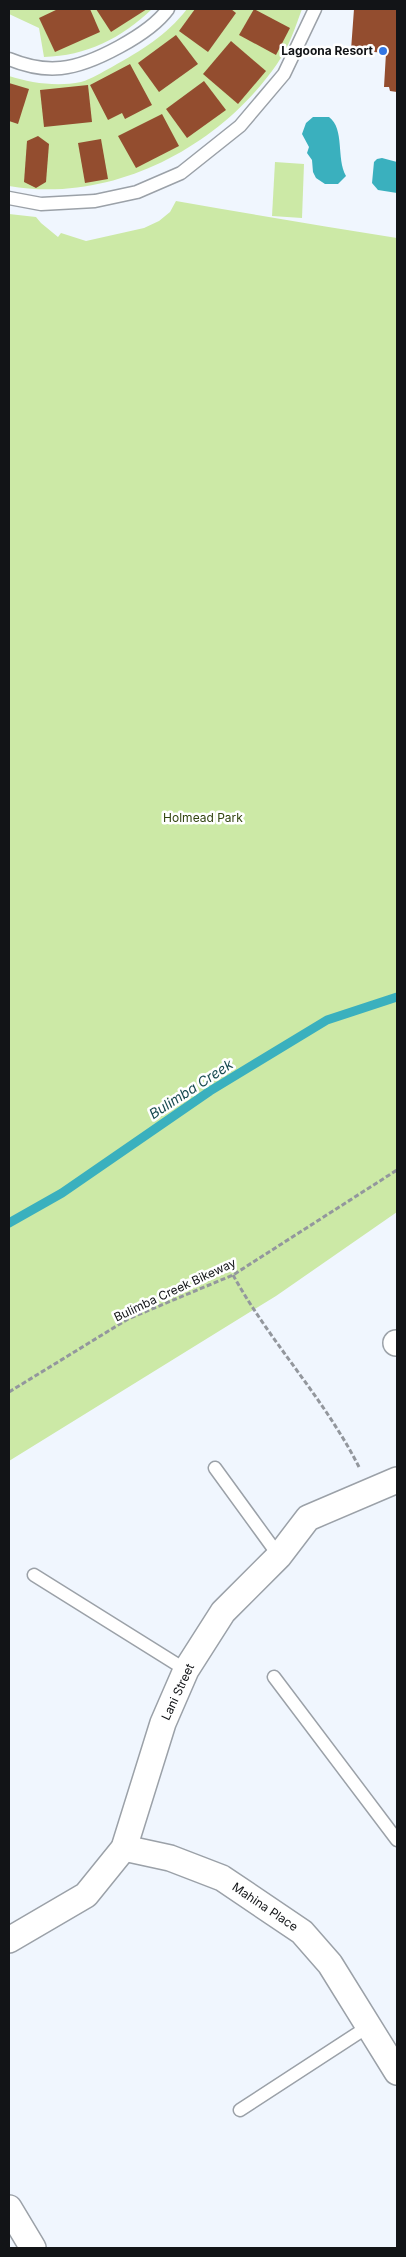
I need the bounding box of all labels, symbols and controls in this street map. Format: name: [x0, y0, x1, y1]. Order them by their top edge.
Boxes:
place label: Lagoona Resort: [281, 43, 374, 58]
marker: Lagoona Resort: [377, 45, 389, 57]
park label: Holmead Park: [163, 810, 243, 825]
water label: Bulimba Creek: [146, 1055, 236, 1122]
street label: Bulimba Creek Bikeway: [111, 1255, 238, 1324]
street label: Lani Street: [158, 1661, 197, 1722]
street label: Mahina Place: [230, 1879, 301, 1934]

